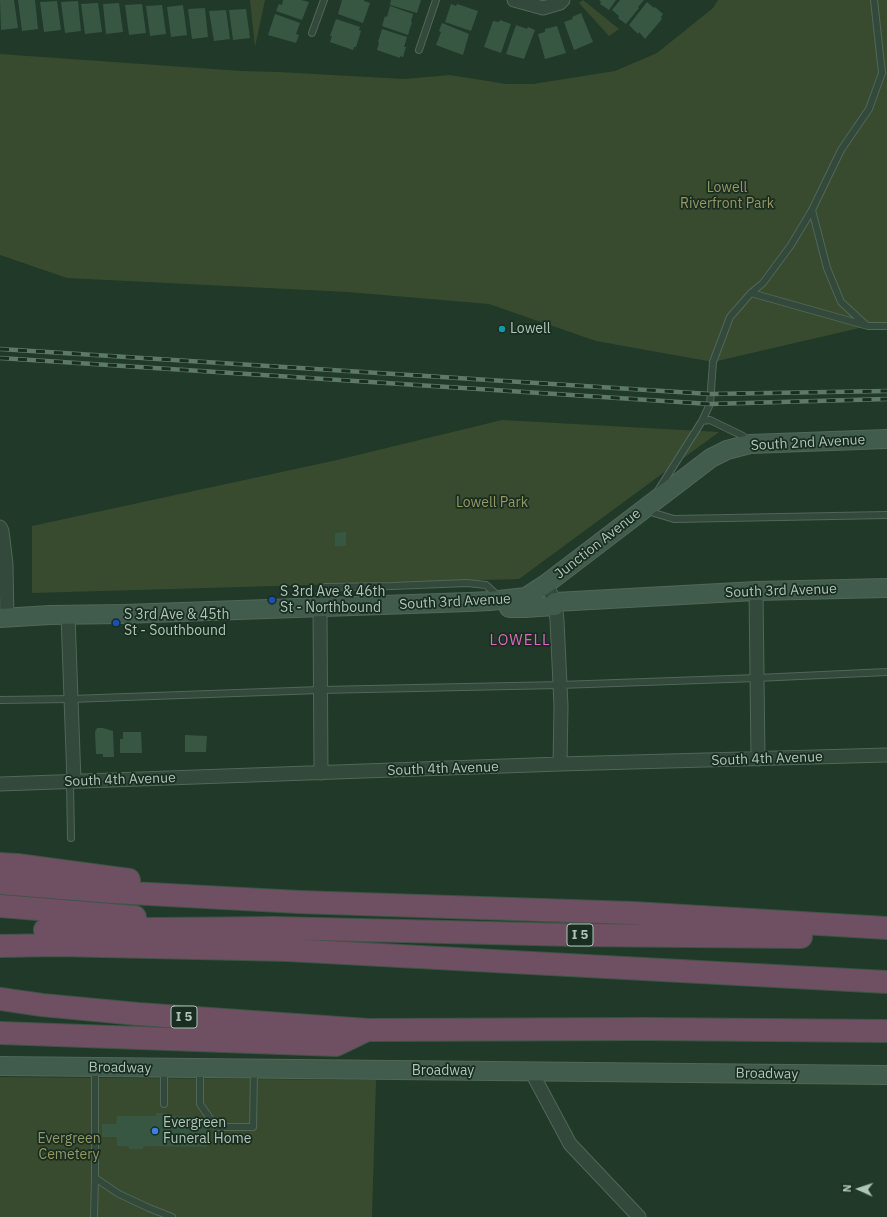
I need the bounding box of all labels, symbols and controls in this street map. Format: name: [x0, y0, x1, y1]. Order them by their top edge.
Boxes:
park label: Lowell Riverfront Park: [680, 180, 774, 212]
place label: Lowell: [510, 321, 551, 337]
marker: Lowell: [497, 324, 507, 334]
street label: South 2nd Avenue: [750, 432, 866, 454]
park label: Lowell Park: [456, 495, 528, 511]
street label: Junction Avenue: [552, 505, 644, 583]
street label: South 3rd Avenue: [725, 581, 837, 601]
place label: S 3rd Ave & 46th St - Northbound: [280, 584, 385, 616]
street label: South 3rd Avenue: [399, 591, 511, 613]
marker: S 3rd Ave & 46th St - Northbound: [267, 595, 277, 605]
place label: S 3rd Ave & 45th St - Southbound: [124, 607, 229, 640]
marker: S 3rd Ave & 45th St - Southbound: [111, 618, 121, 628]
district label: LOWELL: [490, 632, 550, 650]
street label: South 4th Avenue: [711, 749, 823, 769]
street label: South 4th Avenue: [387, 759, 499, 779]
street label: South 4th Avenue: [64, 770, 176, 790]
road number: I 5: [567, 924, 593, 946]
road number: I 5: [171, 1006, 197, 1028]
street label: Broadway: [89, 1059, 151, 1077]
street label: Broadway: [412, 1063, 474, 1079]
street label: Broadway: [736, 1065, 798, 1083]
place label: Evergreen Funeral Home: [163, 1115, 251, 1148]
marker: Evergreen Funeral Home: [150, 1126, 160, 1136]
park label: Evergreen Cemetery: [37, 1131, 101, 1164]
north arrow: [839, 1169, 879, 1209]
text: N: [840, 1184, 854, 1193]

